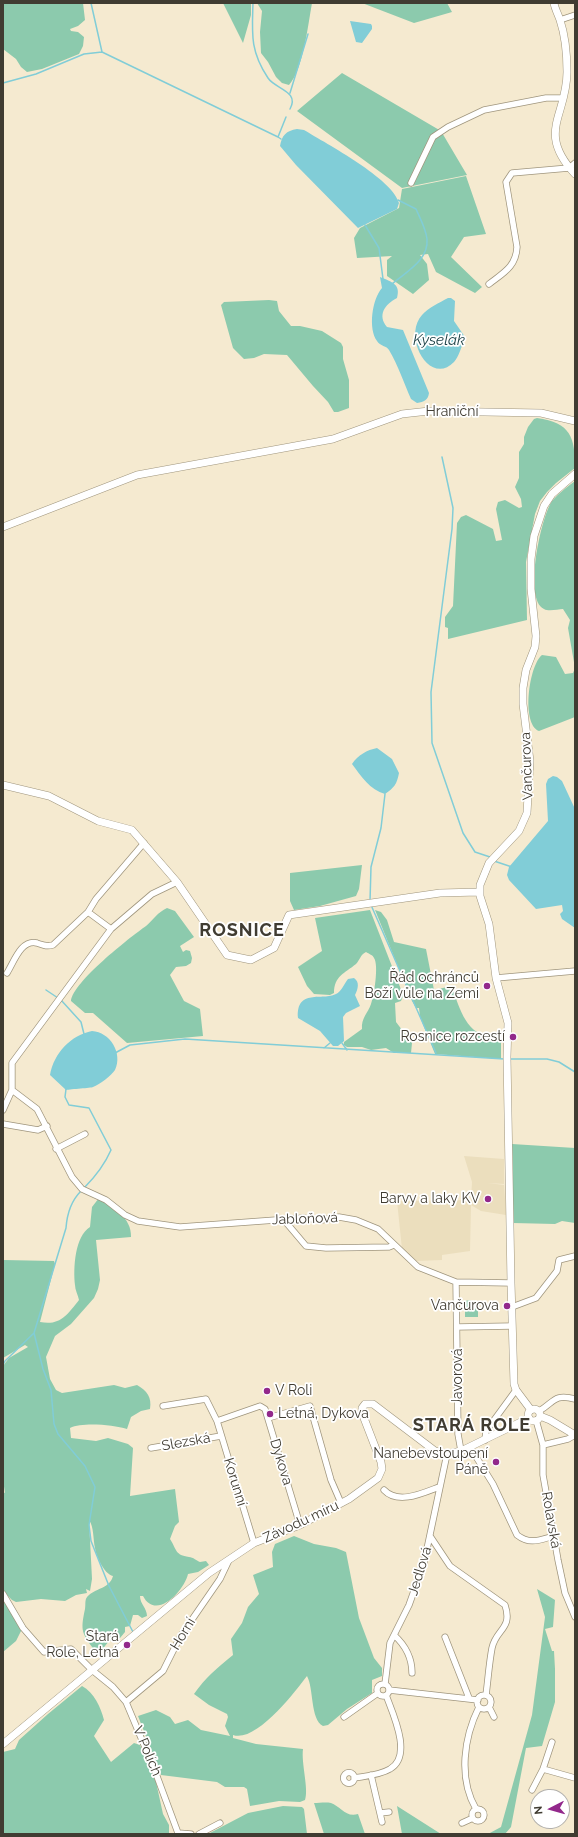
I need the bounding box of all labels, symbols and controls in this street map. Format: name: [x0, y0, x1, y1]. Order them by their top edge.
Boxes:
water label: Kyselák: [413, 331, 465, 349]
street label: Hraniční: [426, 404, 478, 420]
street label: Vančurova: [517, 732, 537, 800]
district label: ROSNICE: [199, 920, 285, 942]
place label: Řád ochránců Boží vůle na Zemi: [365, 970, 479, 1002]
marker: Řád ochránců Boží vůle na Zemi: [482, 981, 492, 991]
place label: Rosnice rozcestí: [400, 1029, 505, 1045]
marker: Rosnice rozcestí: [508, 1032, 518, 1042]
place label: Barvy a laky KV: [380, 1191, 480, 1207]
marker: Barvy a laky KV: [483, 1194, 493, 1204]
street label: Jabloňová: [272, 1209, 338, 1229]
place label: Vančurova: [431, 1298, 499, 1314]
marker: Vančurova: [502, 1301, 512, 1311]
street label: Javorová: [450, 1348, 466, 1406]
place label: V Roli: [275, 1383, 312, 1399]
marker: V Roli: [262, 1386, 272, 1396]
place label: Letná, Dykova: [278, 1406, 369, 1422]
marker: Letná, Dykova: [265, 1409, 275, 1419]
district label: STARÁ ROLE: [413, 1415, 531, 1437]
street label: Slezská: [160, 1429, 212, 1455]
street label: Dykova: [266, 1437, 296, 1487]
place label: Nanebevstoupení Páně: [373, 1446, 488, 1478]
street label: Korunní: [220, 1456, 250, 1508]
marker: Nanebevstoupení Páně: [491, 1457, 501, 1467]
street label: Rolavská: [538, 1490, 564, 1550]
street label: Závodu míru: [261, 1497, 341, 1547]
street label: Jedlová: [405, 1544, 435, 1598]
street label: Horní: [167, 1615, 199, 1653]
place label: Stará Role, Letná: [46, 1629, 119, 1662]
marker: Stará Role, Letná: [122, 1640, 132, 1650]
street label: V Polích: [129, 1723, 165, 1779]
north arrow: [530, 1789, 570, 1829]
text: N: [532, 1805, 545, 1815]

